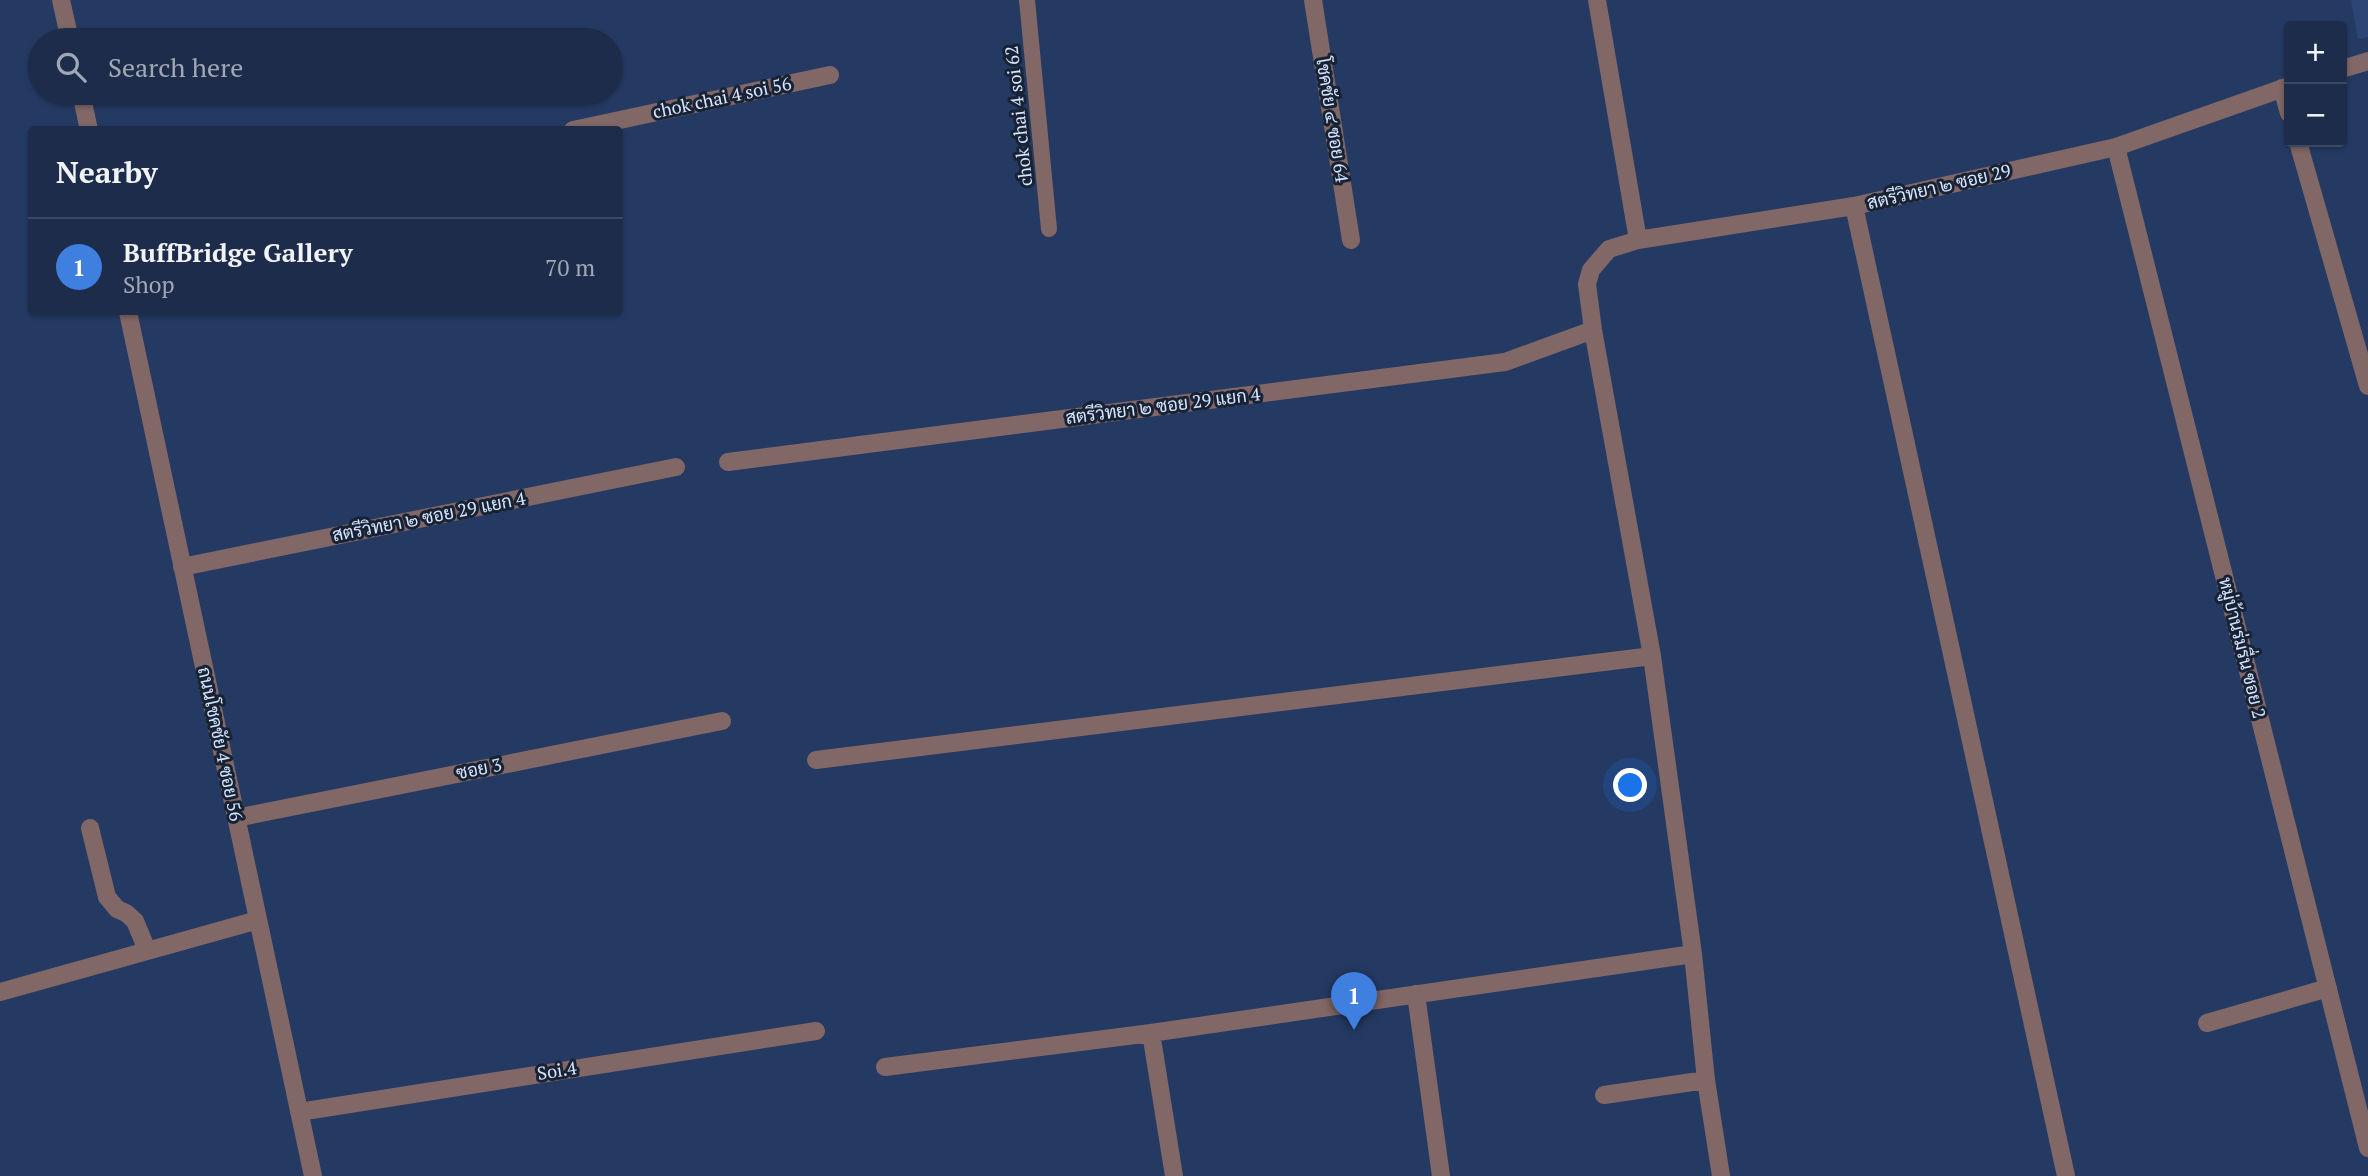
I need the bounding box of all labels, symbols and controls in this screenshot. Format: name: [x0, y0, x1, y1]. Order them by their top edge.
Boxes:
map controls: [2284, 21, 2347, 147]
button: +: [2284, 21, 2347, 84]
search box: [28, 28, 623, 105]
street label: chok chai 4 soi 62: [999, 45, 1037, 188]
icon: search: [52, 48, 90, 86]
text: Search here: [108, 50, 243, 84]
street label: โชคชัย ๔ ซอย 64: [1311, 55, 1355, 184]
street label: chok chai 4 soi 56: [650, 71, 794, 123]
button: −: [2284, 84, 2347, 147]
text: Nearby: [56, 152, 158, 192]
street label: สตรีวิทยา ๒ ซอย 29: [1865, 158, 2013, 214]
text: BuffBridge Gallery: [123, 235, 353, 269]
text: 1: [73, 252, 86, 283]
text: 70 m: [545, 252, 595, 283]
text: Shop: [123, 269, 175, 300]
street label: สตรีวิทยา ๒ ซอย 29 แยก 4: [1064, 381, 1262, 429]
street label: สตรีวิทยา ๒ ซอย 29 แยก 4: [330, 485, 528, 547]
street label: หมู่บ้านร่มรื่น ซอย 2: [2212, 574, 2275, 721]
street label: ถนนโชคชัย 4 ซอย 56: [193, 664, 249, 823]
street label: ซอย 3: [454, 752, 504, 784]
your location: [1613, 768, 1647, 802]
pin: 1: [1331, 972, 1377, 1030]
street label: Soi.4: [535, 1055, 579, 1085]

